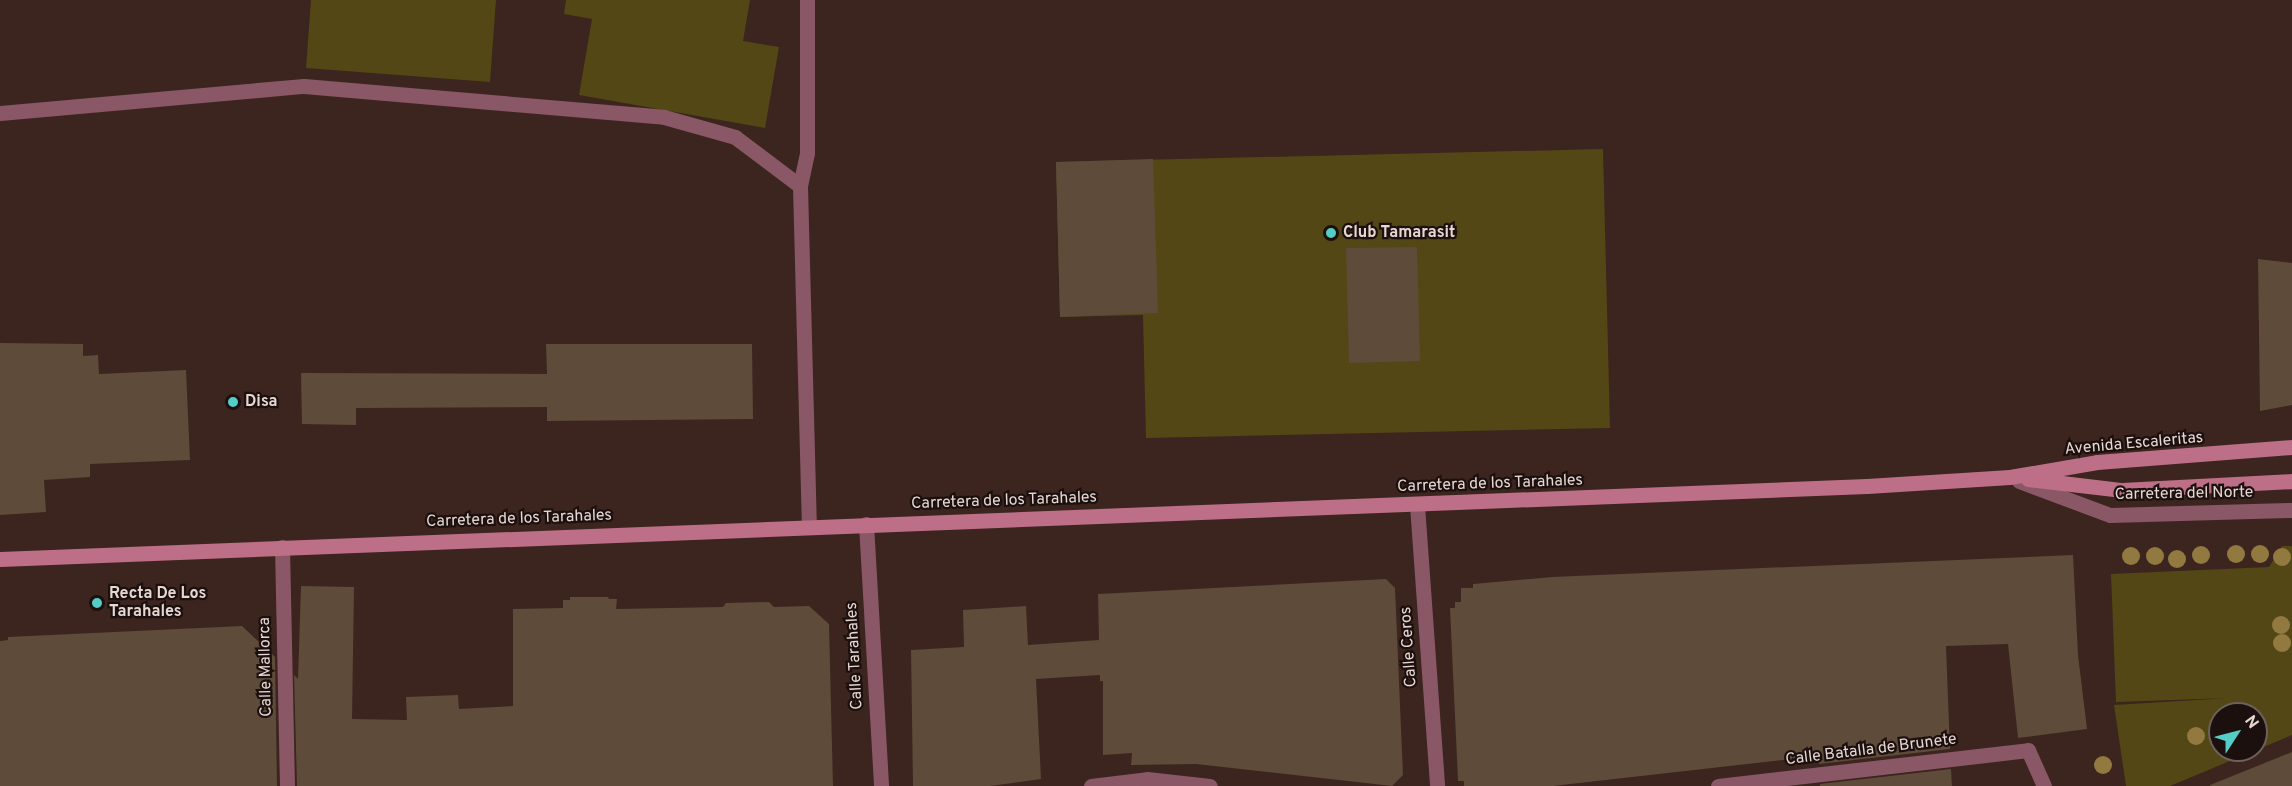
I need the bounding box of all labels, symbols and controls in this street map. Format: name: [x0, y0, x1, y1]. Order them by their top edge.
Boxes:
place label: Club Tamarasit: [1343, 223, 1455, 243]
marker: Club Tamarasit: [1324, 226, 1338, 240]
place label: Disa: [245, 392, 278, 412]
marker: Disa: [226, 395, 240, 409]
street label: Avenida Escaleritas: [2064, 428, 2204, 460]
street label: Carretera de los Tarahales: [1396, 471, 1584, 497]
street label: Carretera del Norte: [2114, 483, 2254, 505]
street label: Carretera de los Tarahales: [910, 488, 1098, 514]
street label: Carretera de los Tarahales: [425, 506, 613, 532]
place label: Recta De Los Tarahales: [109, 584, 206, 622]
marker: Recta De Los Tarahales: [90, 596, 104, 610]
street label: Calle Tarahales: [843, 601, 867, 711]
street label: Calle Ceros: [1397, 606, 1421, 688]
street label: Calle Mallorca: [256, 617, 276, 717]
north arrow: [2208, 702, 2268, 762]
text: N: [2239, 712, 2262, 733]
street label: Calle Batalla de Brunete: [1784, 730, 1958, 770]

